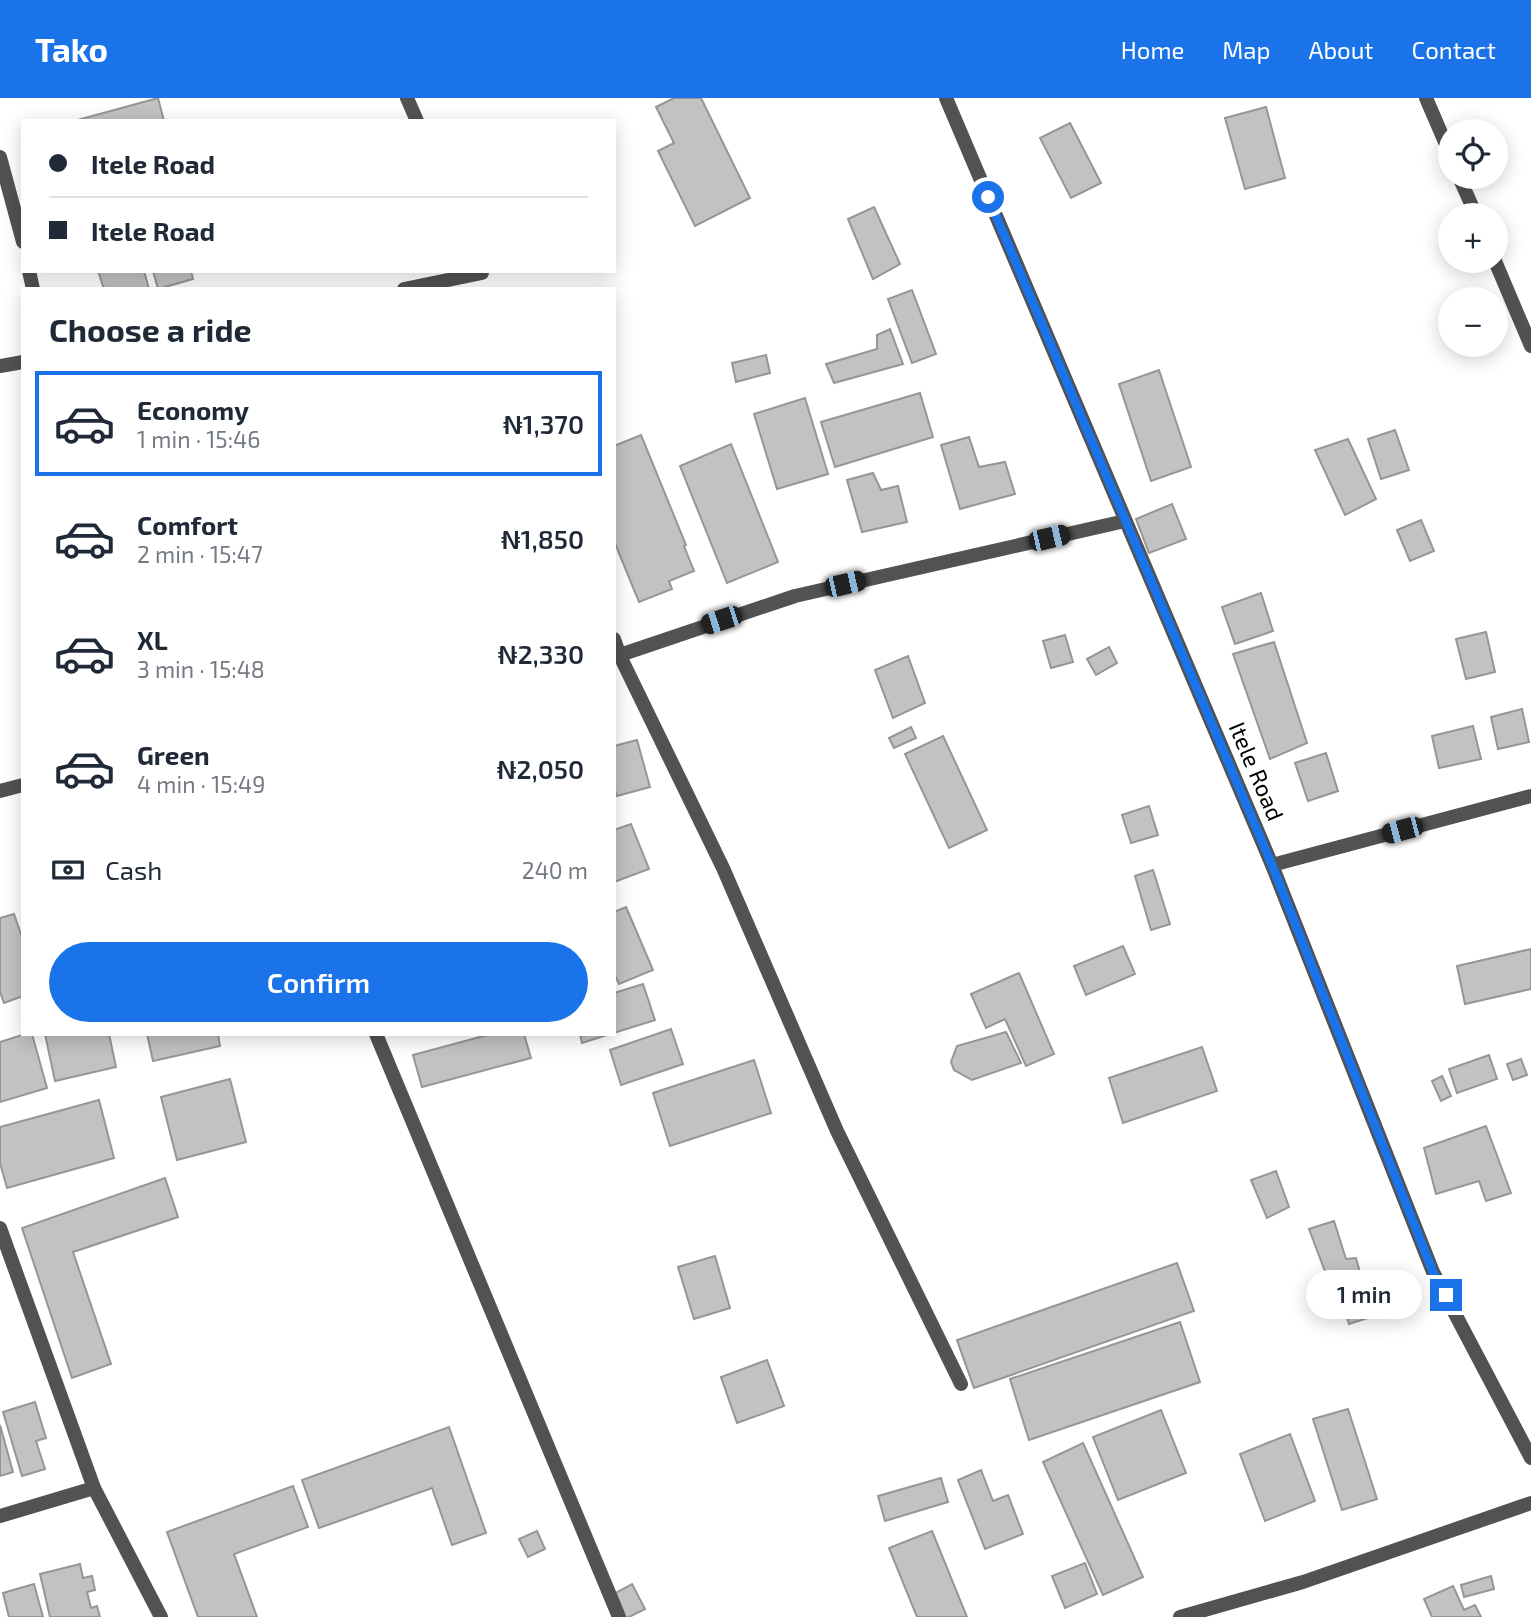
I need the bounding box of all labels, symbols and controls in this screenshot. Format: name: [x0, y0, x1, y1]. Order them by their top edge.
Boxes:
text: Tako: [35, 29, 108, 69]
text: Home: [1121, 35, 1184, 64]
text: Map: [1222, 35, 1270, 64]
text: About: [1308, 35, 1374, 64]
text: Contact: [1412, 35, 1496, 64]
map controls: [1438, 119, 1508, 357]
button: locate: [1438, 119, 1508, 189]
text: Itele Road: [91, 148, 215, 179]
route start: [972, 181, 1004, 213]
button: +: [1438, 203, 1508, 273]
text: Itele Road: [91, 215, 215, 246]
button: −: [1438, 287, 1508, 357]
text: Choose a ride: [49, 310, 252, 348]
icon: car: [53, 392, 116, 455]
text: Economy: [137, 394, 249, 425]
text: ₦1,370: [503, 408, 584, 439]
text: 1 min · 15:46: [137, 425, 260, 453]
icon: car: [53, 507, 116, 570]
text: Comfort: [137, 509, 238, 540]
text: ₦1,850: [501, 523, 584, 554]
car: [1027, 523, 1072, 553]
text: 2 min · 15:47: [137, 540, 263, 568]
car: [823, 569, 868, 599]
car: [698, 604, 745, 636]
icon: car: [53, 622, 116, 685]
text: XL: [137, 624, 168, 655]
text: ₦2,330: [498, 638, 584, 669]
text: 3 min · 15:48: [137, 655, 265, 683]
street label: Itele Road: [1224, 717, 1290, 825]
icon: car: [53, 737, 116, 800]
text: Green: [137, 739, 210, 770]
text: ₦2,050: [497, 753, 584, 784]
text: 4 min · 15:49: [137, 770, 265, 798]
car: [1379, 814, 1426, 846]
icon: cash: [49, 851, 87, 889]
text: Cash: [105, 854, 162, 885]
text: 240 m: [522, 856, 588, 884]
button: Confirm: [49, 942, 588, 1022]
callout: 1 min: [1306, 1270, 1422, 1320]
route end: [1430, 1279, 1462, 1311]
text: 1 min: [1337, 1280, 1391, 1308]

